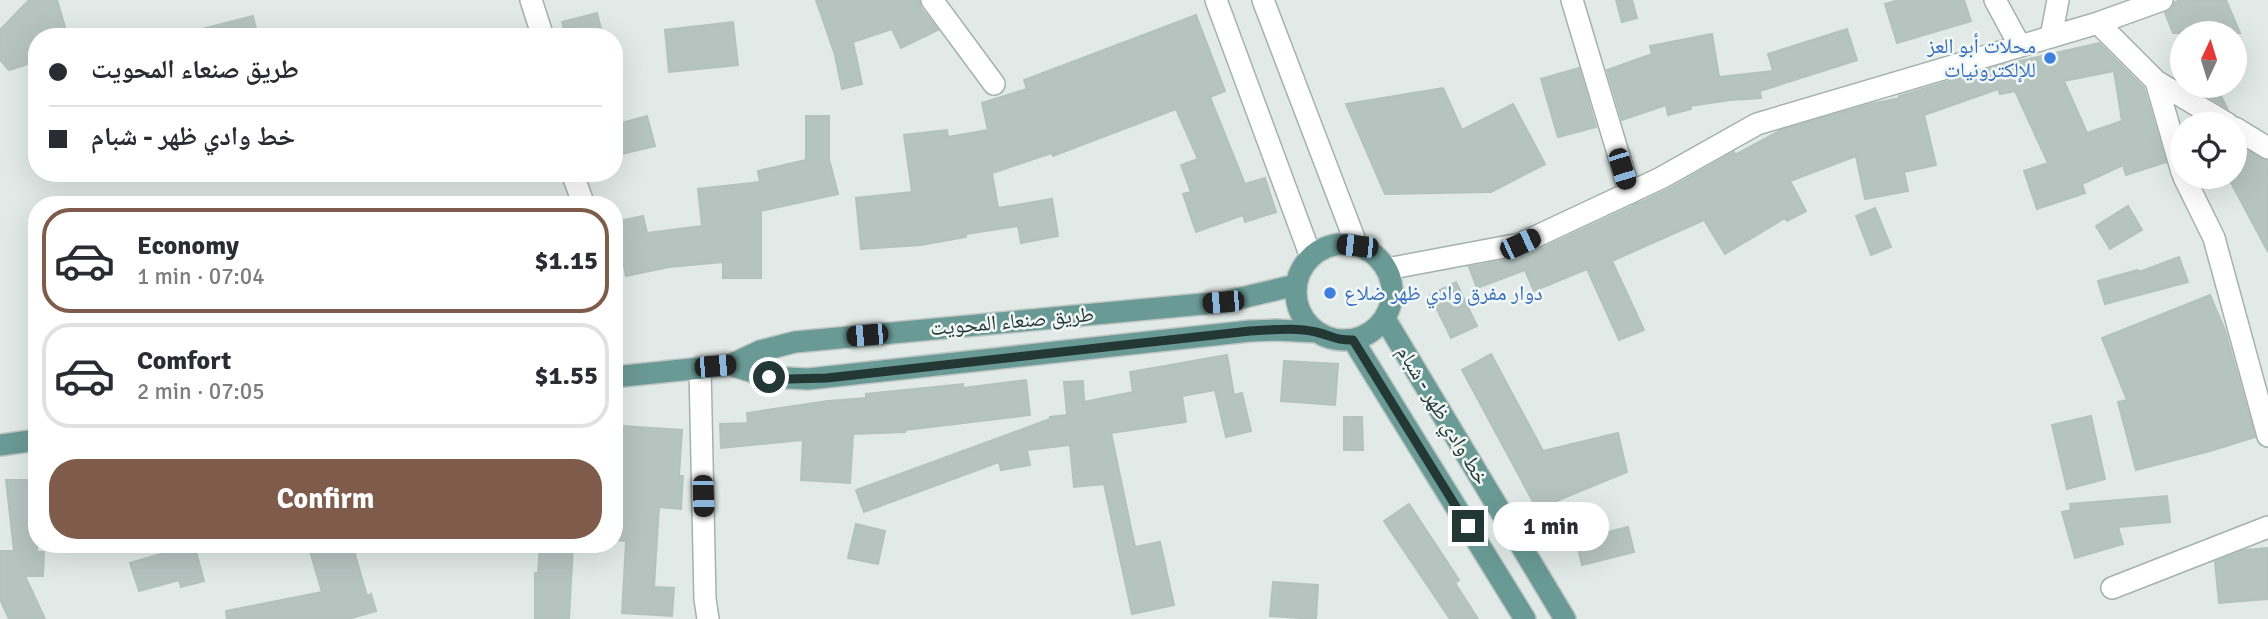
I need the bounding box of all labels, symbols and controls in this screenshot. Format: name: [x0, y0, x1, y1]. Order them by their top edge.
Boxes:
north arrow: [2170, 21, 2247, 98]
map controls: [2170, 21, 2247, 189]
place label: محلات أبو العز للإلكترونيات: [1926, 33, 2036, 83]
marker: محلات أبو العز للإلكترونيات: [2042, 50, 2058, 66]
text: طريق صنعاء المحويت: [91, 54, 299, 86]
button: locate: [2170, 112, 2247, 189]
text: خط وادي ظهر - شبام: [91, 121, 296, 153]
car: [1606, 146, 1639, 192]
car: [1497, 226, 1544, 262]
icon: car: [53, 229, 116, 292]
text: Economy: [137, 230, 239, 262]
car: [1336, 233, 1379, 259]
text: $1.15: [534, 245, 598, 277]
text: 1 min · 07:04: [137, 262, 265, 291]
place label: دوار مفرق وادي ظهر ضلاع: [1344, 280, 1543, 309]
marker: دوار مفرق وادي ظهر ضلاع: [1322, 285, 1338, 301]
car: [1202, 290, 1245, 314]
street label: طريق صنعاء المحويت: [929, 301, 1095, 341]
car: [846, 323, 889, 347]
street label: خط وادي ظهر - شبام: [1388, 341, 1495, 491]
icon: car: [53, 344, 116, 407]
text: Comfort: [137, 345, 231, 377]
car: [694, 354, 737, 378]
text: $1.55: [534, 360, 598, 392]
route start: [753, 361, 785, 393]
text: 2 min · 07:05: [137, 377, 265, 406]
button: Confirm: [49, 459, 602, 539]
car: [692, 475, 715, 517]
callout: 1 min: [1492, 502, 1608, 550]
route end: [1452, 510, 1484, 542]
text: 1 min: [1523, 512, 1579, 541]

